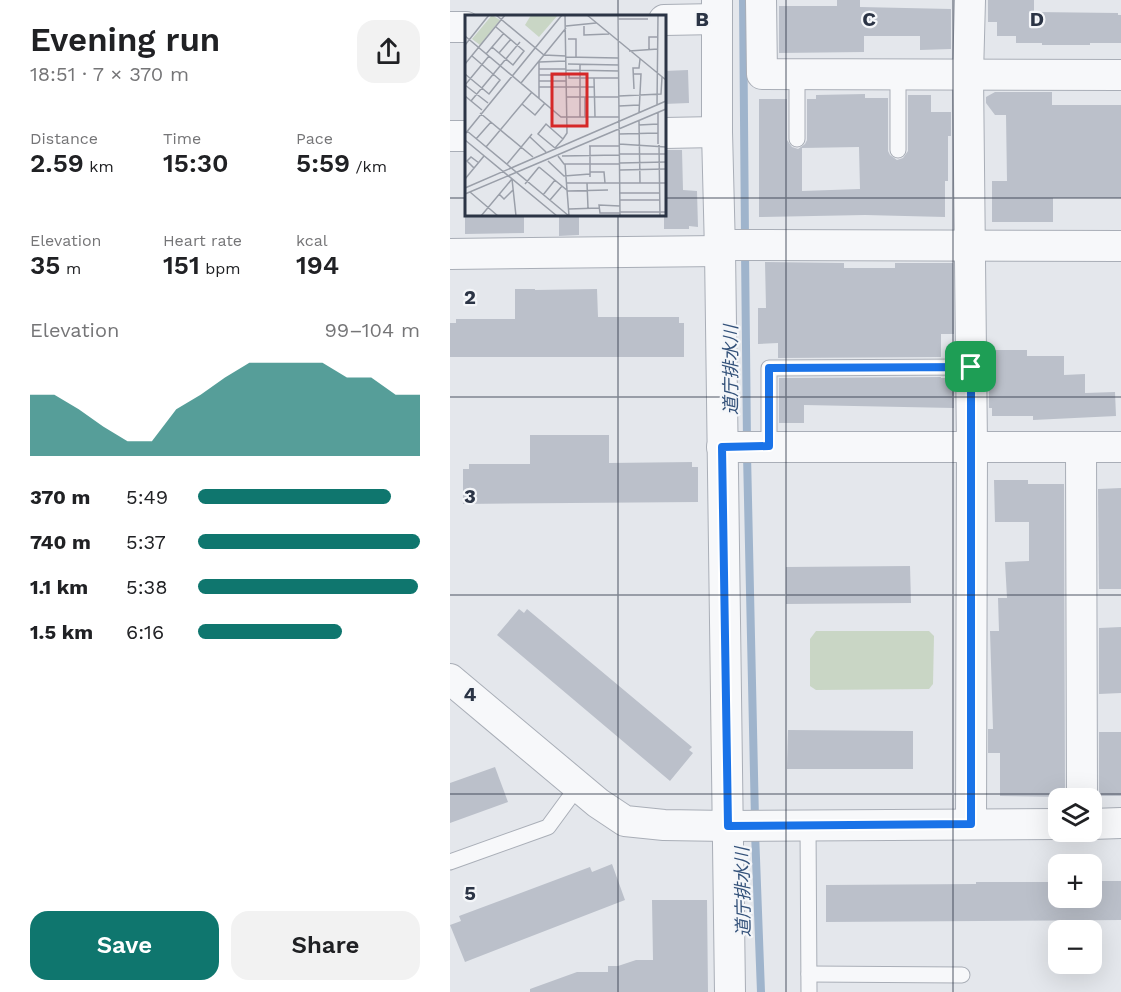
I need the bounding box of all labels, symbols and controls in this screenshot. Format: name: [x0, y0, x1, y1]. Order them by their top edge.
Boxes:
text: B: [695, 7, 709, 31]
text: C: [862, 7, 876, 31]
text: D: [1030, 7, 1044, 31]
inset map: [465, 15, 666, 216]
text: Evening run: [30, 20, 220, 59]
button: share: [357, 20, 420, 83]
text: 18:51 · 7 × 370 m: [30, 62, 189, 86]
text: Distance: [30, 129, 98, 148]
text: Time: [163, 129, 201, 148]
text: Pace: [296, 129, 333, 148]
text: 2.59: [30, 148, 84, 178]
text: 15:30: [163, 148, 229, 178]
text: 5:59: [296, 148, 350, 178]
text: km: [84, 157, 114, 176]
text: /km: [350, 157, 387, 176]
text: Elevation: [30, 231, 101, 250]
text: Heart rate: [163, 231, 242, 250]
text: kcal: [296, 231, 328, 250]
text: 35: [30, 250, 60, 280]
text: 151: [163, 250, 200, 280]
text: 194: [296, 250, 339, 280]
text: m: [60, 259, 81, 278]
text: bpm: [200, 259, 241, 278]
text: 2: [464, 285, 476, 309]
text: Elevation: [30, 318, 119, 342]
text: 99–104 m: [325, 318, 420, 342]
water label: 道庁排水川: [720, 323, 741, 415]
pin: [945, 341, 996, 392]
icon: arrive: [954, 350, 987, 383]
text: 3: [464, 484, 476, 508]
text: 370 m: [30, 485, 90, 509]
text: 5:49: [126, 485, 168, 509]
text: 740 m: [30, 530, 91, 554]
text: 5:37: [126, 530, 166, 554]
text: 1.1 km: [30, 575, 88, 599]
text: 5:38: [126, 575, 168, 599]
text: 1.5 km: [30, 620, 93, 644]
text: 6:16: [126, 620, 164, 644]
text: 4: [464, 682, 477, 706]
map controls: [1048, 788, 1102, 974]
button: layers: [1048, 788, 1102, 842]
water label: 道庁排水川: [731, 845, 754, 937]
button: +: [1048, 854, 1102, 908]
text: 5: [464, 881, 476, 905]
button: Save: [30, 911, 219, 980]
button: Share: [231, 911, 420, 980]
button: −: [1048, 920, 1102, 974]

